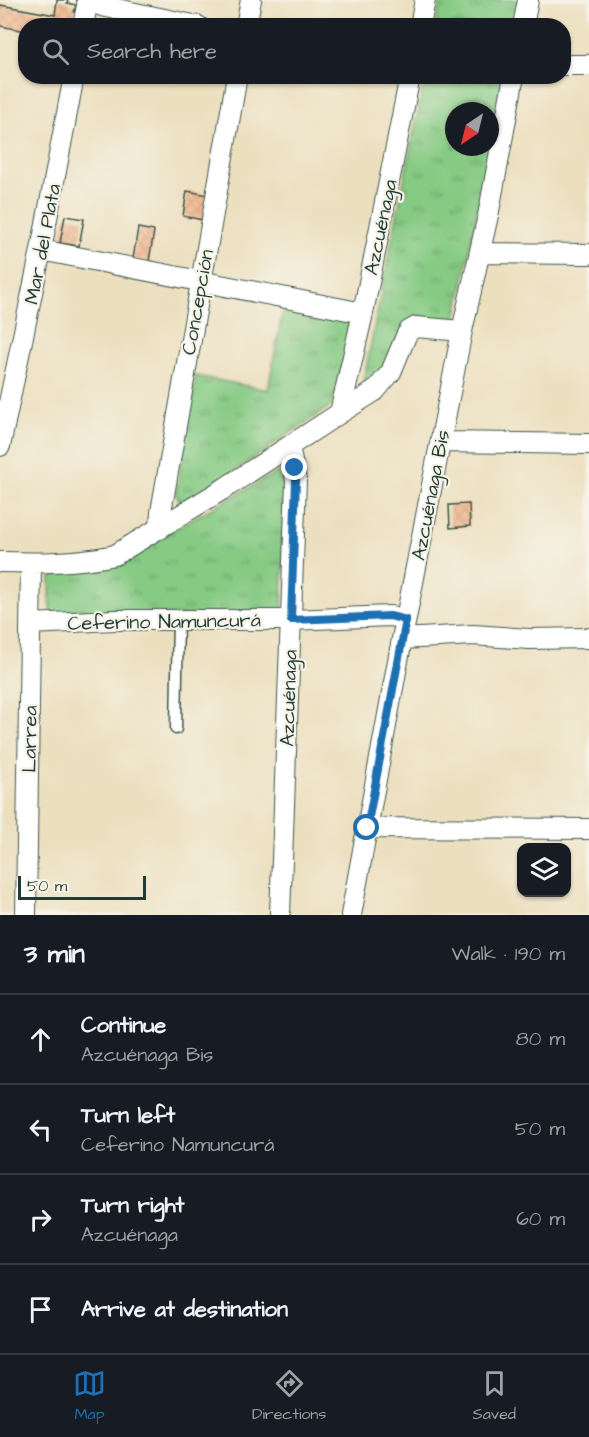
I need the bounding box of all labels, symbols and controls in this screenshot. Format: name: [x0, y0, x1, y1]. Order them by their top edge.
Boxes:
search box: [18, 18, 571, 84]
icon: search: [39, 35, 72, 68]
text: Search here: [87, 36, 217, 67]
north arrow: [445, 102, 499, 156]
street label: Azcuénaga: [357, 177, 406, 278]
street label: Mar del Plata: [18, 181, 68, 307]
street label: Concepción: [175, 247, 221, 357]
street label: Azcuénaga Bis: [405, 428, 458, 563]
route end: [281, 454, 307, 480]
street label: Ceferino Namuncurá: [67, 606, 261, 638]
street label: Azcuénaga: [273, 649, 306, 747]
street label: Larrea: [15, 705, 45, 773]
route start: [353, 814, 379, 840]
map controls: [517, 843, 571, 897]
button: layers: [517, 843, 571, 897]
scale bar: [18, 873, 146, 900]
text: 50 m: [27, 875, 67, 897]
text: 3 min: [24, 936, 85, 972]
text: Walk · 190 m: [452, 940, 565, 968]
text: Continue: [81, 1010, 166, 1041]
icon: ahead: [24, 1023, 57, 1056]
text: 80 m: [516, 1025, 565, 1053]
text: Azcuénaga Bis: [81, 1041, 213, 1069]
text: Turn left: [81, 1100, 175, 1131]
icon: left: [24, 1113, 57, 1146]
text: 50 m: [515, 1115, 565, 1143]
text: Ceferino Namuncurá: [81, 1131, 274, 1159]
text: Turn right: [81, 1190, 184, 1221]
icon: right: [24, 1203, 57, 1236]
text: 60 m: [516, 1205, 565, 1233]
text: Azcuénaga: [81, 1221, 178, 1249]
icon: arrive: [24, 1293, 57, 1326]
text: Arrive at destination: [81, 1294, 288, 1325]
tab: Map: [73, 1367, 106, 1425]
tab: Directions: [252, 1367, 326, 1425]
tab: Saved: [472, 1367, 516, 1425]

